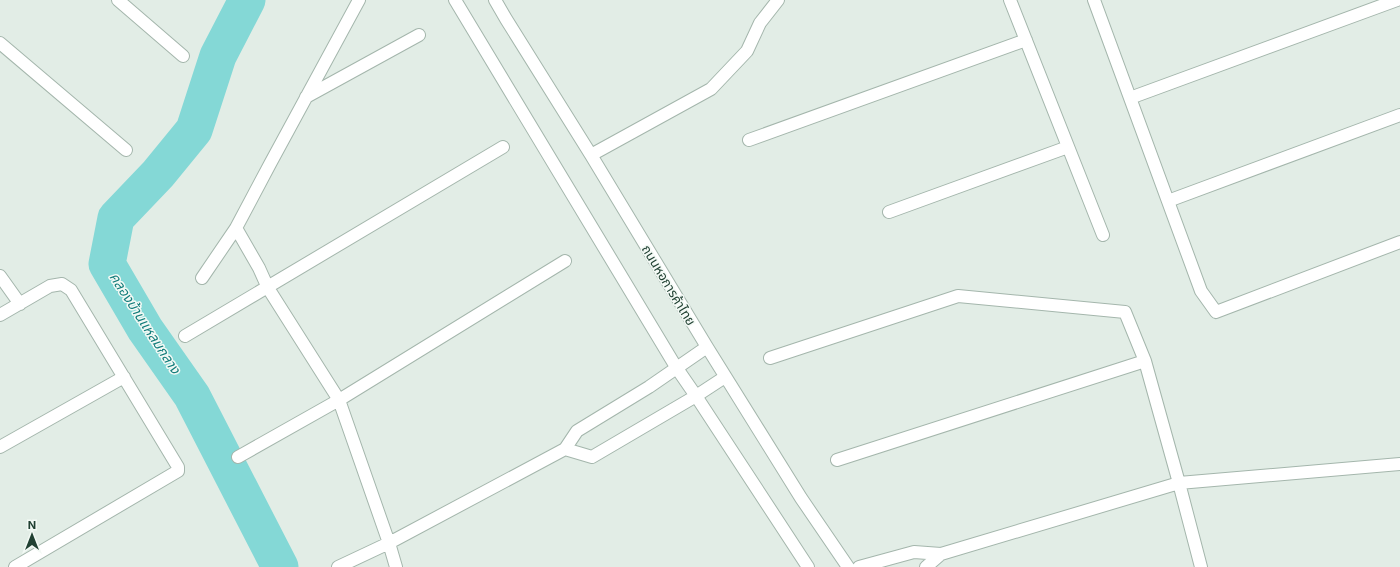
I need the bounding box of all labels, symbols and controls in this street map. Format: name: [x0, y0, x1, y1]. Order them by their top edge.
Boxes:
street label: ถนนหอการค้าไทย: [639, 242, 699, 328]
water label: คลองบ้านแหลมกลาง: [106, 269, 185, 378]
north arrow: [12, 515, 52, 555]
text: N: [28, 518, 36, 532]

